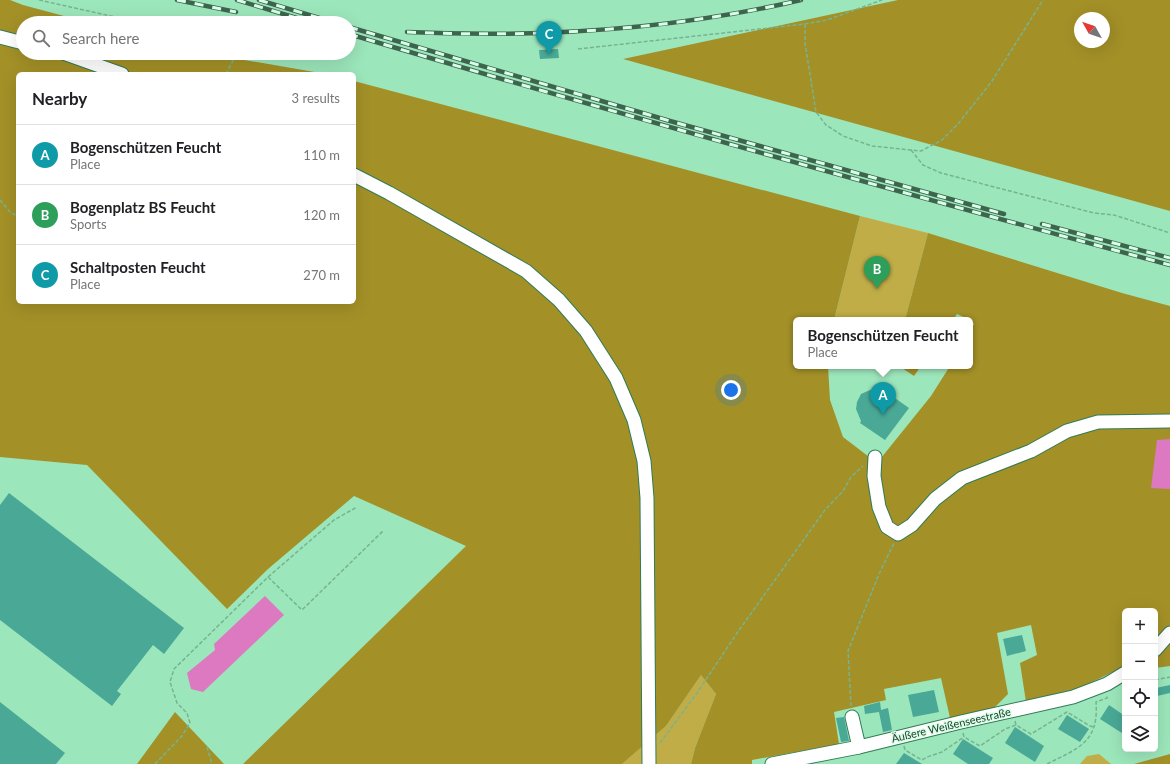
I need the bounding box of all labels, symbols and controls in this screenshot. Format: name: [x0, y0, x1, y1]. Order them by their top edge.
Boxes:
north arrow: [1074, 12, 1110, 48]
search box: [16, 16, 356, 60]
pin: C: [536, 21, 562, 54]
icon: search: [30, 27, 52, 49]
text: Search here: [62, 29, 139, 47]
text: Nearby: [32, 88, 87, 109]
text: 3 results: [292, 90, 340, 106]
text: Bogenschützen Feucht: [70, 138, 221, 156]
text: A: [40, 147, 50, 163]
text: 110 m: [303, 147, 340, 163]
text: Place: [70, 156, 100, 172]
text: Bogenplatz BS Feucht: [70, 198, 216, 216]
text: B: [41, 207, 49, 223]
text: 120 m: [303, 207, 340, 223]
text: Sports: [70, 216, 107, 232]
pin: B: [864, 256, 890, 289]
text: Schaltposten Feucht: [70, 258, 206, 276]
text: C: [41, 267, 49, 283]
text: 270 m: [303, 267, 340, 283]
text: Place: [70, 276, 100, 292]
popup: [793, 317, 973, 369]
text: Bogenschützen Feucht: [807, 326, 959, 344]
text: Place: [807, 344, 838, 360]
your location: [721, 380, 741, 400]
pin: A: [870, 382, 896, 415]
map controls: [1122, 608, 1158, 752]
button: +: [1122, 608, 1158, 644]
button: −: [1122, 644, 1158, 680]
button: locate: [1122, 680, 1158, 716]
street label: Äußere Weißenseestraße: [890, 704, 1012, 745]
button: layers: [1122, 716, 1158, 752]

